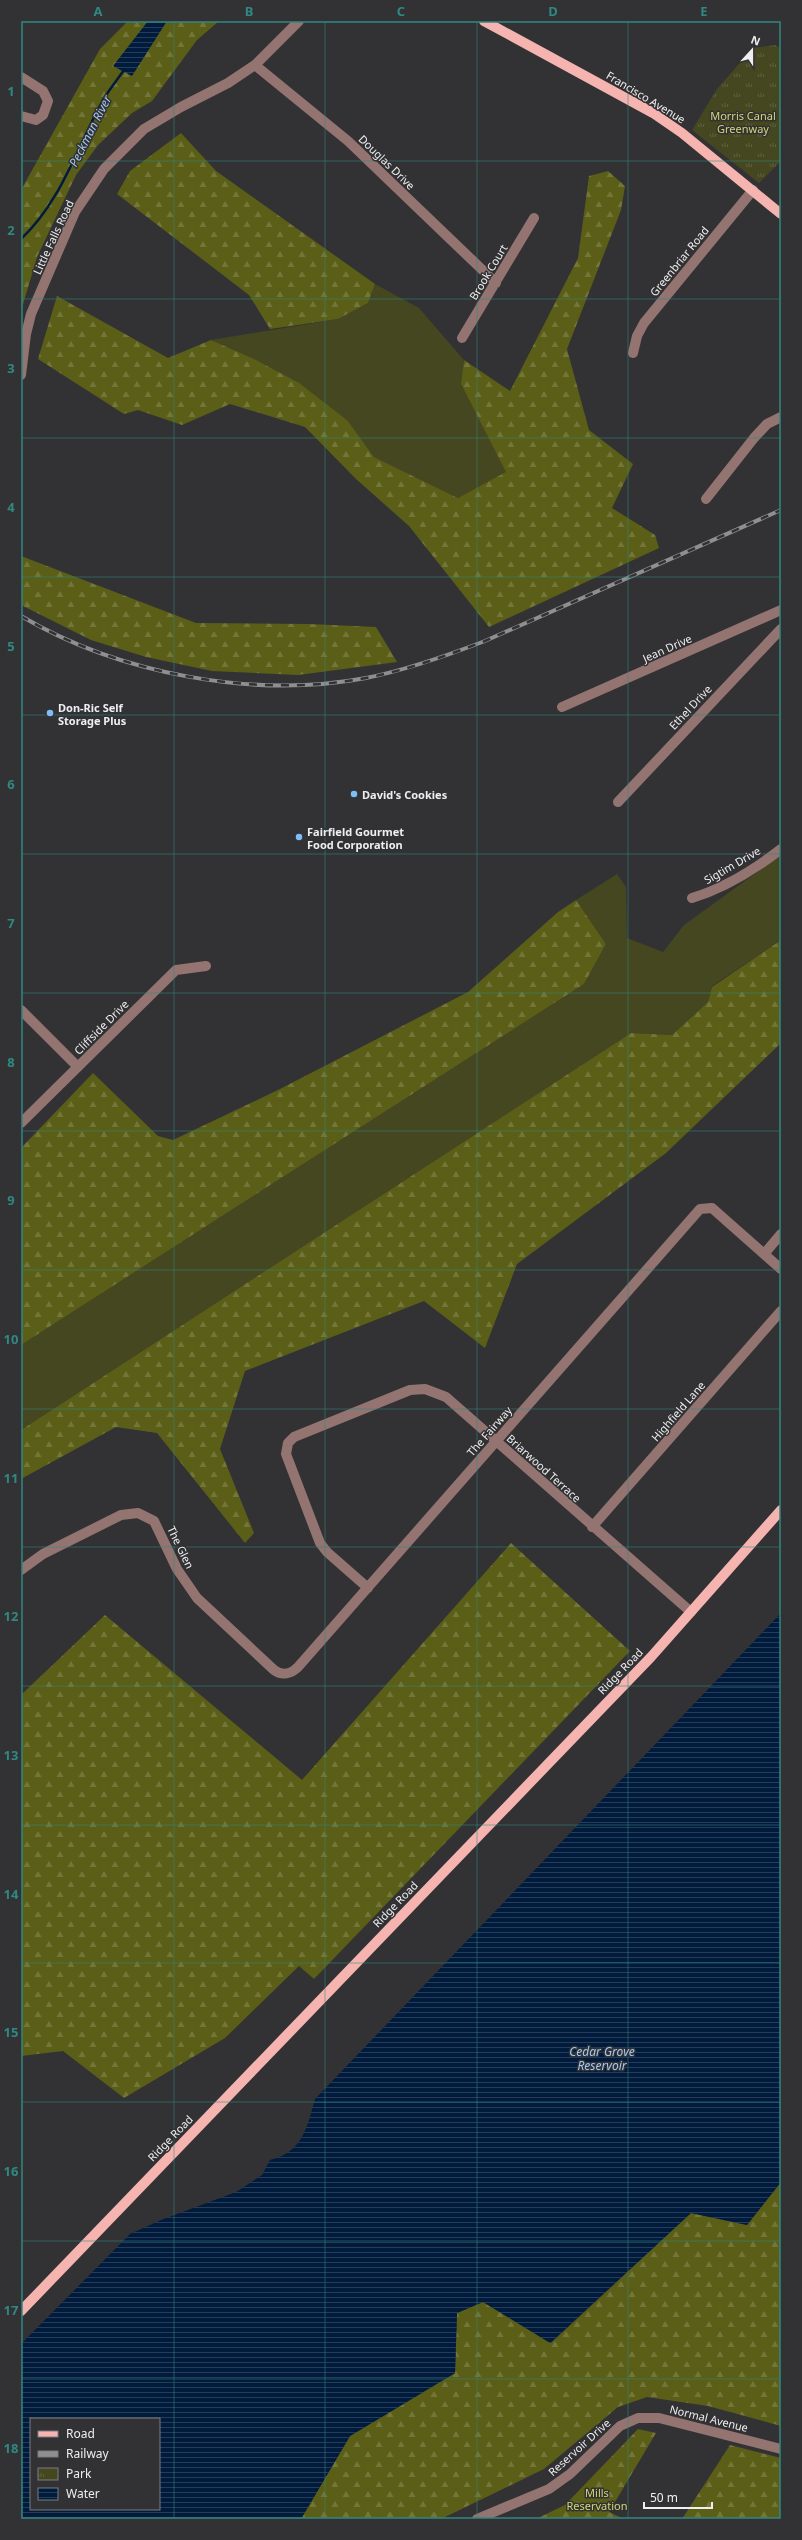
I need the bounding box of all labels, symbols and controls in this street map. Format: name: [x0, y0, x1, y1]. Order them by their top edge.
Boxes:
text: A: [94, 2, 103, 20]
text: B: [245, 2, 253, 20]
text: C: [397, 2, 405, 20]
text: D: [548, 2, 558, 20]
text: E: [700, 2, 708, 20]
north arrow: [732, 30, 772, 70]
text: N: [749, 32, 763, 49]
street label: Francisco Avenue: [604, 67, 688, 127]
text: 1: [7, 82, 15, 100]
water label: Peckman River: [65, 91, 116, 170]
park label: Morris Canal Greenway: [710, 108, 776, 136]
street label: Douglas Drive: [356, 131, 418, 193]
street label: Little Falls Road: [29, 197, 77, 277]
text: 2: [7, 221, 15, 239]
street label: Greenbriar Road: [646, 223, 712, 299]
street label: Brook Court: [465, 241, 511, 303]
text: 3: [7, 359, 15, 377]
text: 4: [7, 498, 15, 516]
street label: Jean Drive: [639, 631, 694, 666]
text: 5: [7, 637, 15, 655]
street label: Ethel Drive: [665, 681, 715, 733]
place label: Don-Ric Self Storage Plus: [58, 700, 127, 728]
marker: Don-Ric Self Storage Plus: [45, 708, 55, 718]
text: 6: [7, 775, 15, 793]
place label: David's Cookies: [362, 787, 448, 802]
marker: David's Cookies: [349, 789, 359, 799]
place label: Fairfield Gourmet Food Corporation: [307, 824, 404, 852]
marker: Fairfield Gourmet Food Corporation: [294, 832, 304, 842]
street label: Sigtim Drive: [701, 843, 763, 887]
text: 7: [7, 914, 15, 932]
street label: Cliffside Drive: [70, 996, 132, 1058]
text: 8: [7, 1053, 15, 1071]
text: 9: [7, 1191, 15, 1209]
text: 10: [4, 1330, 18, 1348]
street label: Highfield Lane: [648, 1378, 708, 1444]
street label: The Fairway: [463, 1403, 515, 1459]
street label: Briarwood Terrace: [504, 1431, 584, 1505]
text: 11: [4, 1469, 18, 1487]
street label: The Glen: [164, 1523, 198, 1571]
text: 12: [4, 1607, 18, 1625]
street label: Ridge Road: [594, 1645, 646, 1697]
text: 13: [4, 1746, 18, 1764]
street label: Ridge Road: [369, 1878, 421, 1930]
text: 14: [4, 1885, 19, 1903]
text: 15: [4, 2023, 18, 2041]
water label: Cedar Grove Reservoir: [569, 2043, 635, 2074]
street label: Ridge Road: [144, 2112, 196, 2164]
text: 16: [4, 2162, 18, 2180]
text: 17: [4, 2301, 18, 2319]
street label: Normal Avenue: [668, 2401, 750, 2435]
street label: Reservoir Drive: [545, 2415, 613, 2479]
legend: [30, 2418, 160, 2510]
text: Road: [66, 2425, 95, 2442]
text: 18: [4, 2439, 18, 2457]
text: Railway: [66, 2445, 110, 2462]
text: Park: [66, 2465, 92, 2482]
scale bar: [644, 2484, 712, 2510]
text: Water: [66, 2485, 100, 2502]
park label: Mills Reservation: [566, 2485, 628, 2513]
text: 50 m: [650, 2489, 678, 2506]

